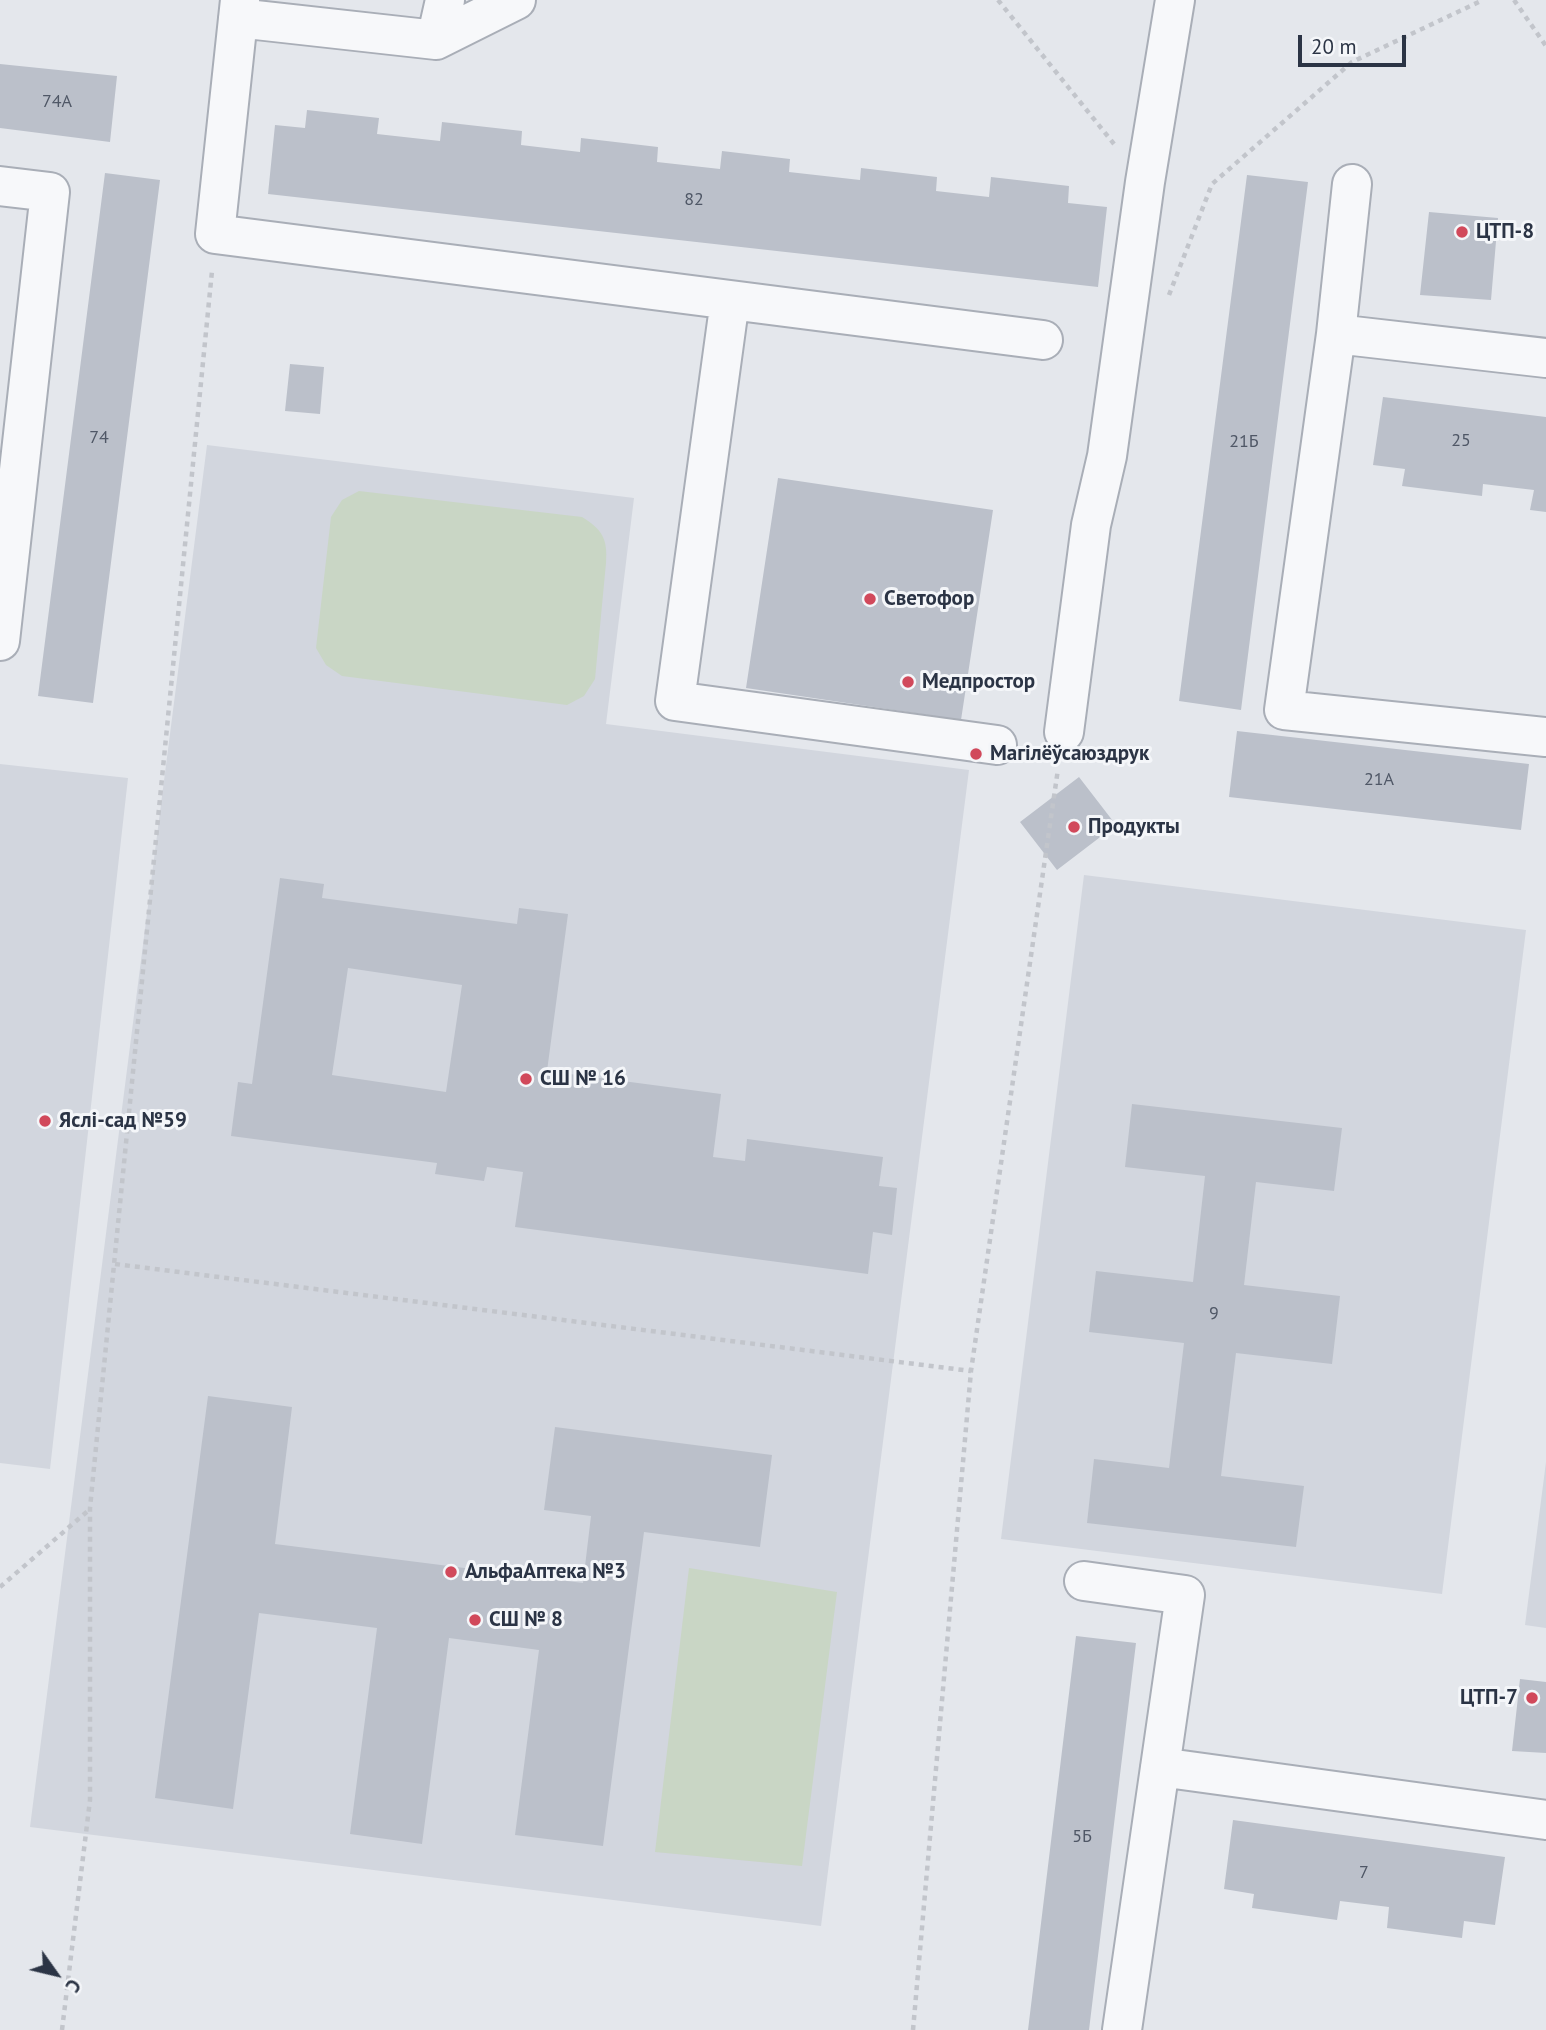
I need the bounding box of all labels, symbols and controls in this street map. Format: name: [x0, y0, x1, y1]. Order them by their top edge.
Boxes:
scale bar: [1301, 21, 1410, 65]
text: 20 m: [1311, 33, 1357, 60]
house number: 74А: [42, 91, 72, 113]
house number: 82: [684, 189, 704, 211]
place label: ЦТП-8: [1476, 219, 1534, 245]
marker: ЦТП-8: [1454, 224, 1470, 240]
house number: 74: [89, 427, 109, 449]
house number: 25: [1451, 430, 1471, 452]
house number: 21Б: [1229, 431, 1259, 453]
place label: Светофор: [884, 586, 974, 612]
marker: Светофор: [862, 591, 878, 607]
place label: Медпростор: [922, 669, 1035, 695]
marker: Медпростор: [900, 674, 916, 690]
place label: Магілёўсаюздрук: [990, 741, 1149, 767]
marker: Магілёўсаюздрук: [968, 746, 984, 762]
house number: 21А: [1364, 769, 1394, 791]
place label: Продукты: [1088, 814, 1180, 840]
marker: Продукты: [1066, 819, 1082, 835]
place label: СШ № 16: [540, 1066, 626, 1092]
marker: СШ № 16: [518, 1071, 534, 1087]
place label: Яслі-сад №59: [59, 1108, 187, 1134]
marker: Яслі-сад №59: [37, 1113, 53, 1129]
house number: 9: [1209, 1303, 1219, 1325]
place label: АльфаАптека №3: [465, 1559, 626, 1585]
marker: АльфаАптека №3: [443, 1564, 459, 1580]
place label: СШ № 8: [489, 1607, 563, 1633]
marker: СШ № 8: [467, 1612, 483, 1628]
place label: ЦТП-7: [1460, 1685, 1518, 1711]
marker: ЦТП-7: [1524, 1690, 1540, 1706]
house number: 5Б: [1072, 1826, 1092, 1848]
house number: 7: [1359, 1862, 1369, 1884]
north arrow: [21, 1939, 91, 2009]
text: С: [60, 1975, 86, 1997]

